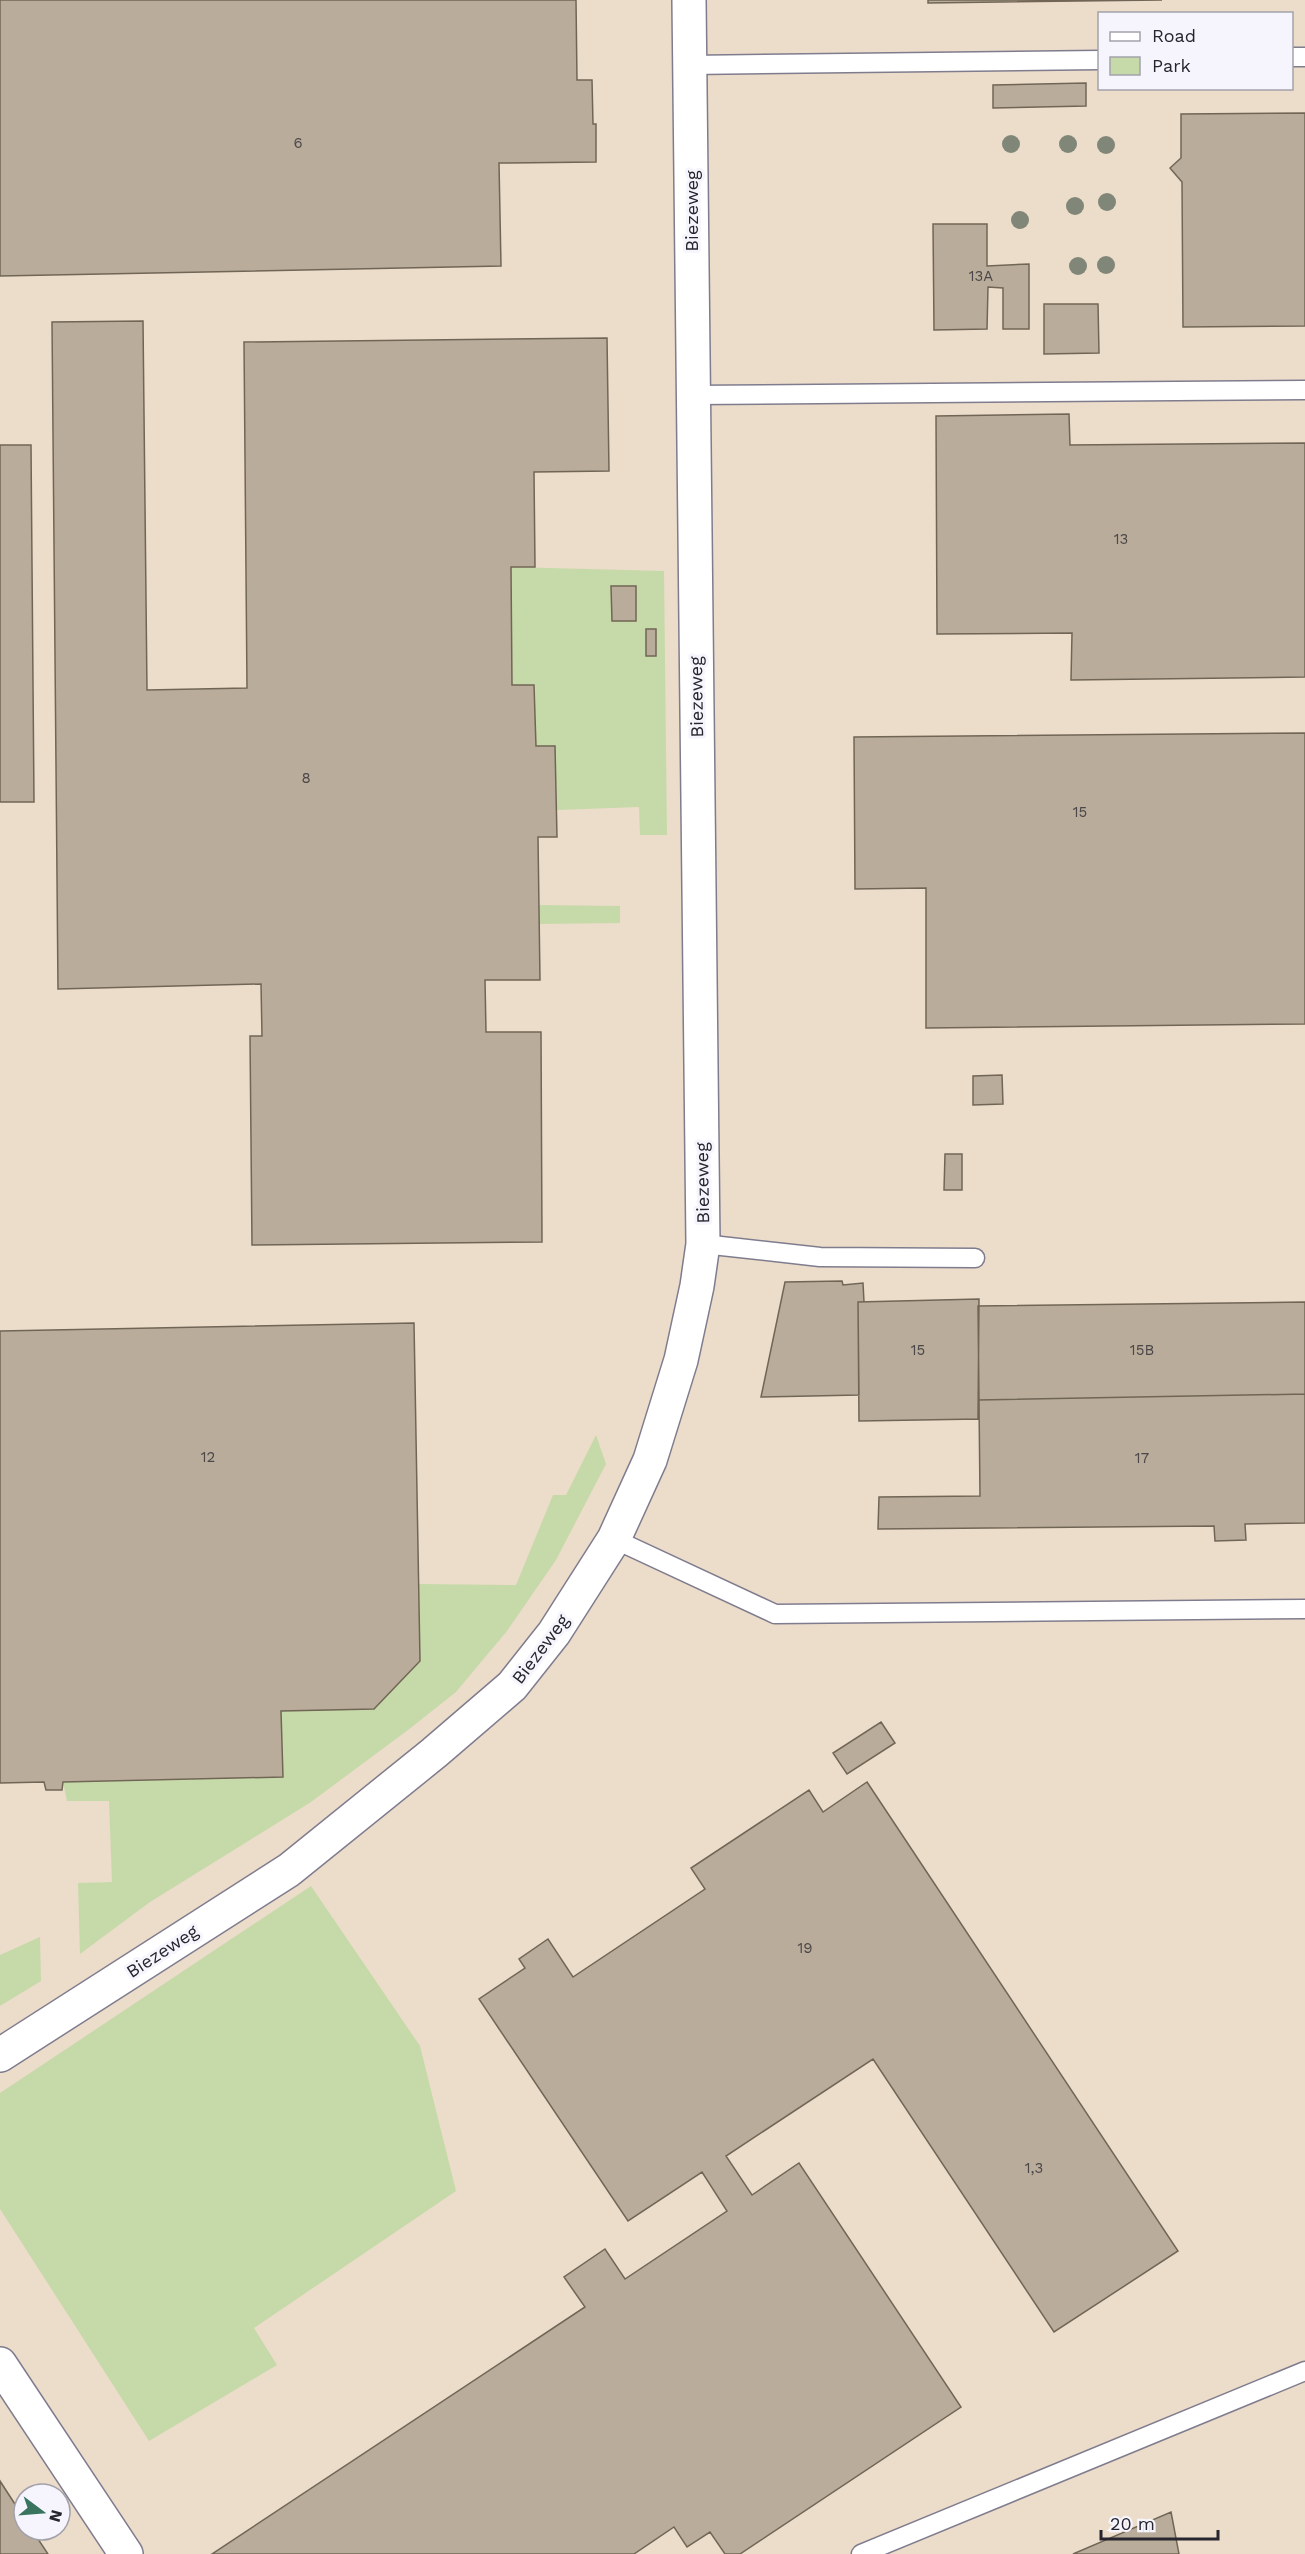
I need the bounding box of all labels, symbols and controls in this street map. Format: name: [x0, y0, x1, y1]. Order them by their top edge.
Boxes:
legend: [1098, 12, 1293, 90]
text: Road: [1152, 25, 1196, 46]
text: Park: [1152, 55, 1191, 76]
house number: 6: [293, 134, 303, 152]
street label: Biezeweg: [681, 170, 702, 252]
house number: 13A: [969, 267, 993, 285]
house number: 13: [1114, 530, 1128, 548]
street label: Biezeweg: [685, 656, 707, 738]
house number: 8: [301, 769, 311, 787]
house number: 15: [1073, 803, 1087, 821]
street label: Biezeweg: [691, 1142, 713, 1224]
house number: 15: [911, 1341, 925, 1359]
house number: 15B: [1130, 1341, 1154, 1359]
house number: 12: [201, 1448, 215, 1466]
house number: 17: [1135, 1449, 1149, 1467]
street label: Biezeweg: [507, 1610, 573, 1688]
street label: Biezeweg: [122, 1920, 202, 1982]
house number: 19: [797, 1939, 813, 1957]
house number: 1,3: [1025, 2159, 1043, 2177]
north arrow: [12, 2482, 72, 2542]
scale bar: [1101, 2503, 1218, 2541]
text: N: [45, 2508, 67, 2524]
text: 20 m: [1110, 2513, 1155, 2534]

